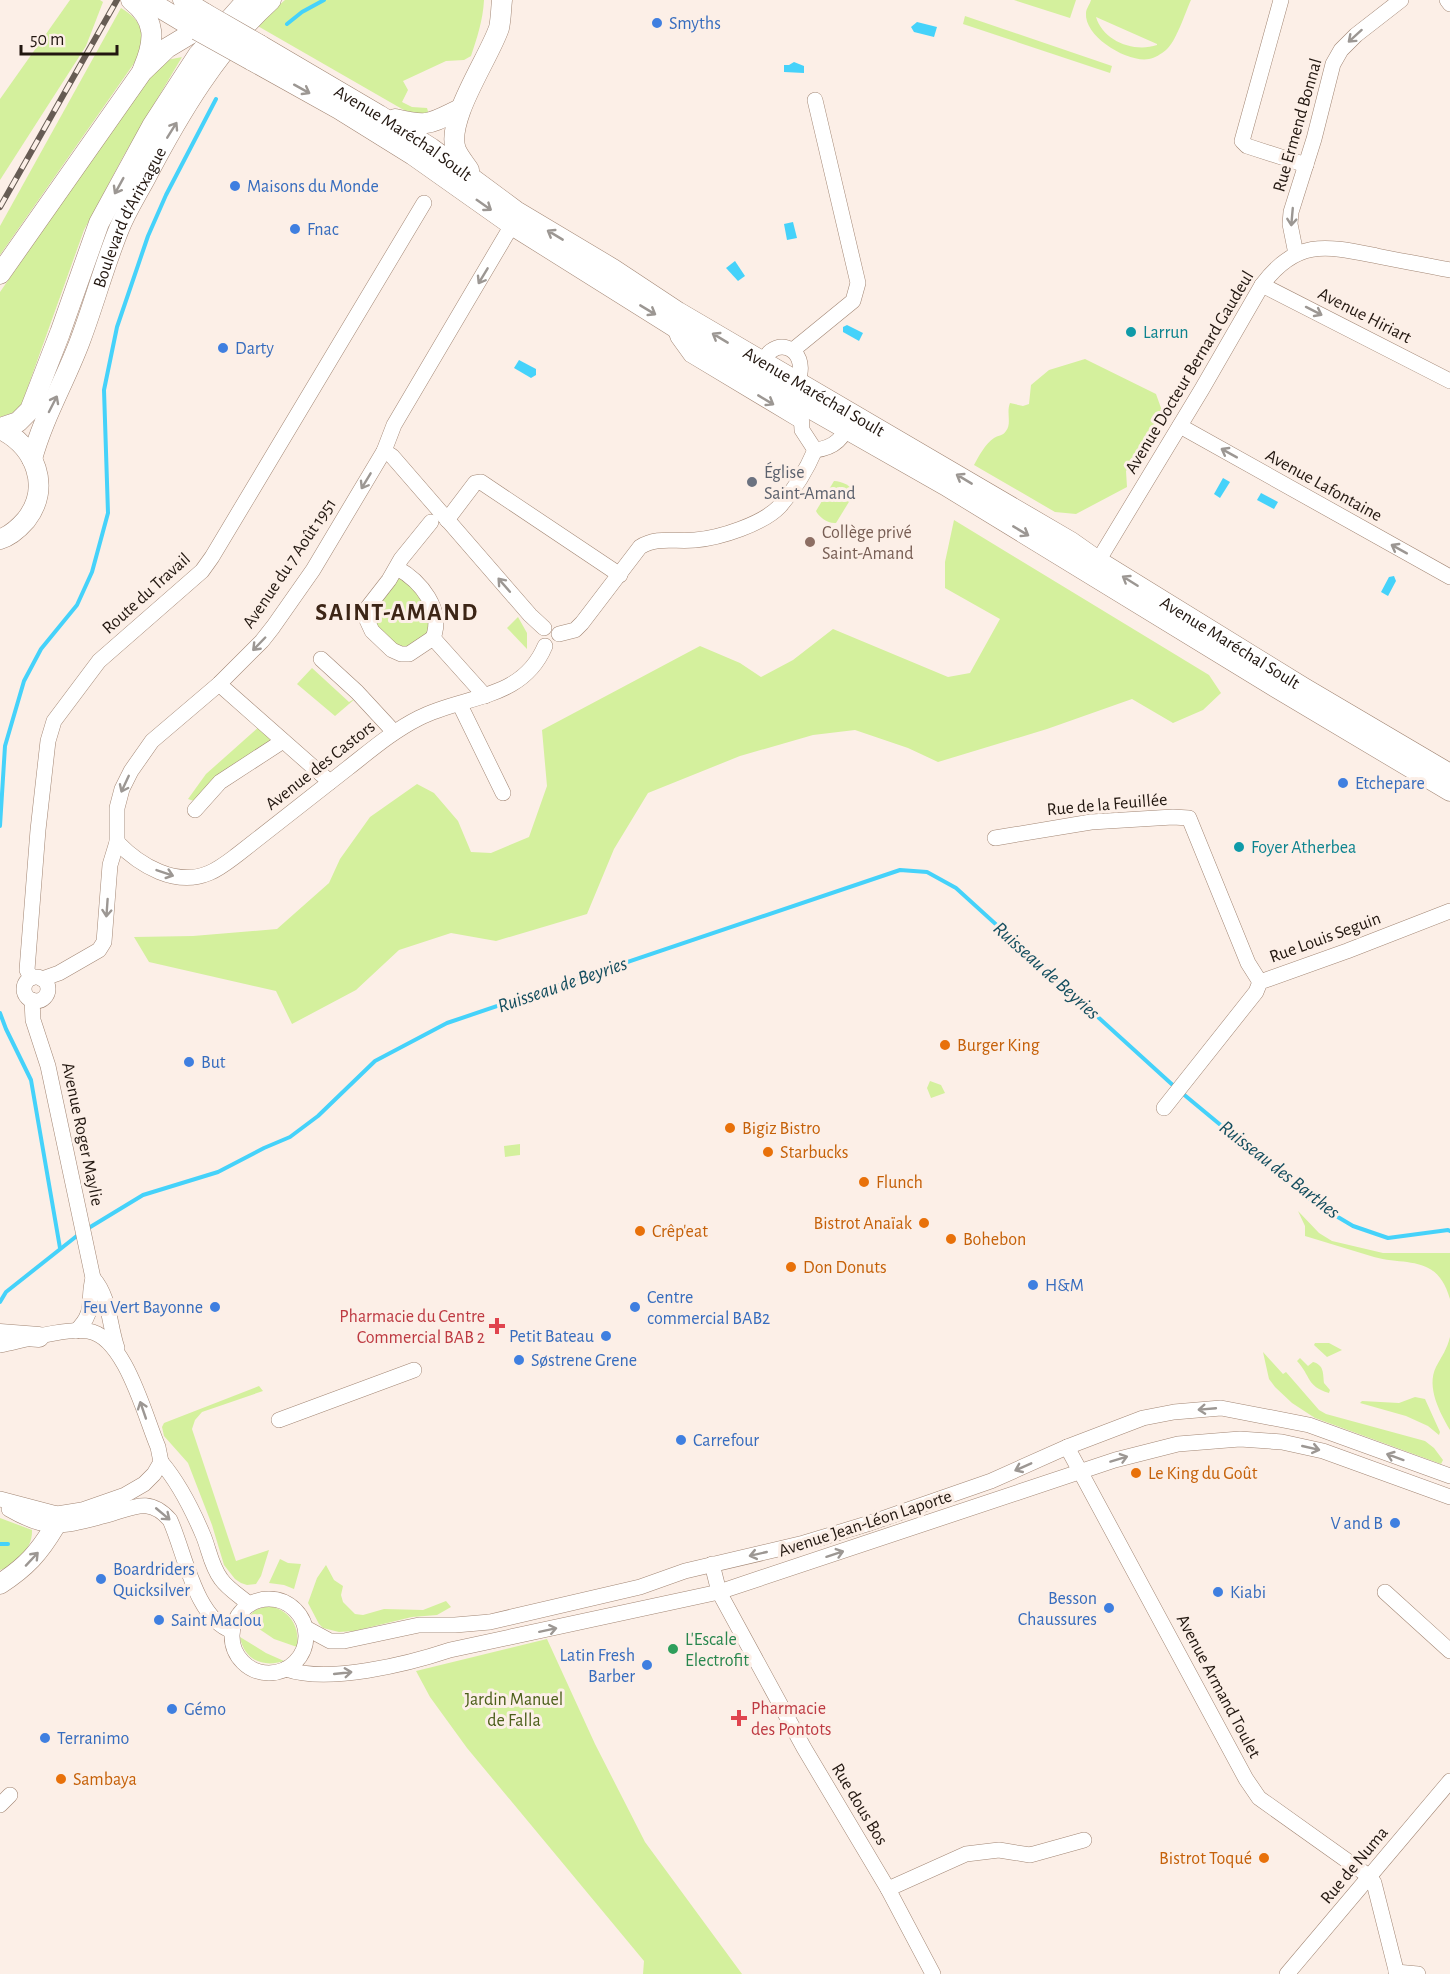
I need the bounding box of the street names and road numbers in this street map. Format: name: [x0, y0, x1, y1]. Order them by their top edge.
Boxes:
street label: Rue Ermend Bonnal: [1270, 56, 1326, 194]
street label: Avenue Maréchal Soult: [331, 83, 475, 185]
street label: Boulevard d'Aritxague: [91, 144, 170, 290]
street label: Avenue Docteur Bernard Gaudeul: [1122, 268, 1258, 477]
street label: Avenue Hiriart: [1315, 285, 1414, 347]
street label: Avenue Maréchal Soult: [740, 344, 887, 441]
street label: Avenue Lafontaine: [1262, 446, 1385, 525]
street label: Avenue du 7 Août 1951: [240, 495, 340, 632]
street label: Route du Travail: [99, 550, 194, 638]
street label: Avenue Maréchal Soult: [1157, 594, 1303, 693]
street label: Avenue des Castors: [262, 718, 379, 814]
street label: Rue de la Feuillée: [1046, 791, 1168, 819]
street label: Rue Louis Seguin: [1267, 909, 1383, 966]
street label: Avenue Roger Maylie: [58, 1061, 106, 1208]
street label: Avenue Jean-Léon Laporte: [776, 1487, 954, 1560]
street label: Avenue Armand Toulet: [1173, 1612, 1264, 1761]
street label: Rue dous Bos: [828, 1760, 891, 1849]
street label: Rue de Numa: [1318, 1824, 1392, 1908]

